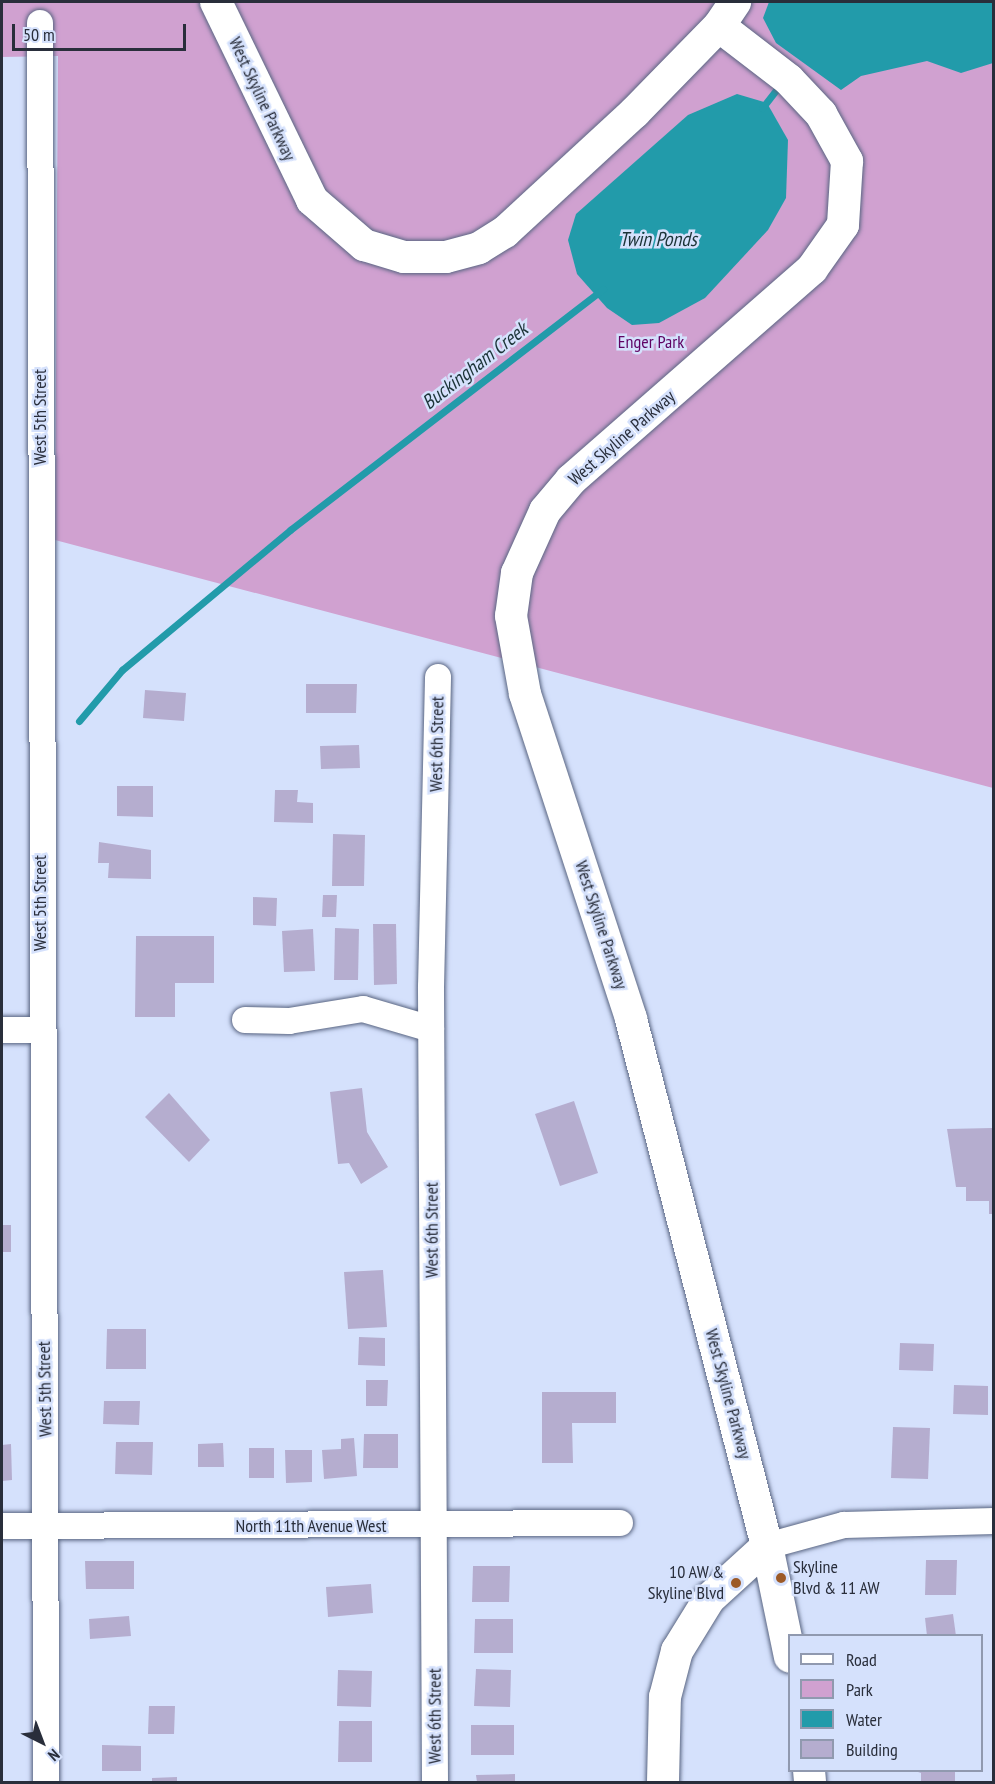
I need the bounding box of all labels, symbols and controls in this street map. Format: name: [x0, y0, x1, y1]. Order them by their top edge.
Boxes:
scale bar: [15, 12, 189, 50]
text: 50 m: [23, 23, 55, 46]
street label: West Skyline Parkway: [224, 34, 300, 164]
water label: Twin Ponds: [619, 227, 697, 251]
water label: Buckingham Creek: [417, 317, 533, 415]
park label: Enger Park: [618, 331, 684, 353]
street label: West 5th Street: [29, 369, 51, 465]
street label: West Skyline Parkway: [564, 386, 680, 490]
street label: West 6th Street: [425, 696, 449, 792]
street label: West 5th Street: [29, 855, 51, 951]
street label: West Skyline Parkway: [570, 858, 632, 992]
street label: West 6th Street: [421, 1182, 443, 1278]
street label: West Skyline Parkway: [700, 1327, 756, 1461]
street label: West 5th Street: [33, 1341, 57, 1437]
street label: North 11th Avenue West: [235, 1515, 387, 1537]
place label: Skyline Blvd & 11 AW: [793, 1557, 880, 1600]
place label: 10 AW & Skyline Blvd: [648, 1562, 724, 1604]
marker: Skyline Blvd & 11 AW: [774, 1571, 788, 1585]
marker: 10 AW & Skyline Blvd: [729, 1576, 743, 1590]
legend: [788, 1634, 983, 1772]
text: Road: [846, 1648, 877, 1671]
street label: West 6th Street: [424, 1668, 446, 1764]
text: Park: [846, 1678, 873, 1701]
text: Water: [846, 1708, 882, 1731]
north arrow: [12, 1712, 72, 1772]
text: Building: [846, 1738, 898, 1761]
text: N: [44, 1745, 64, 1766]

